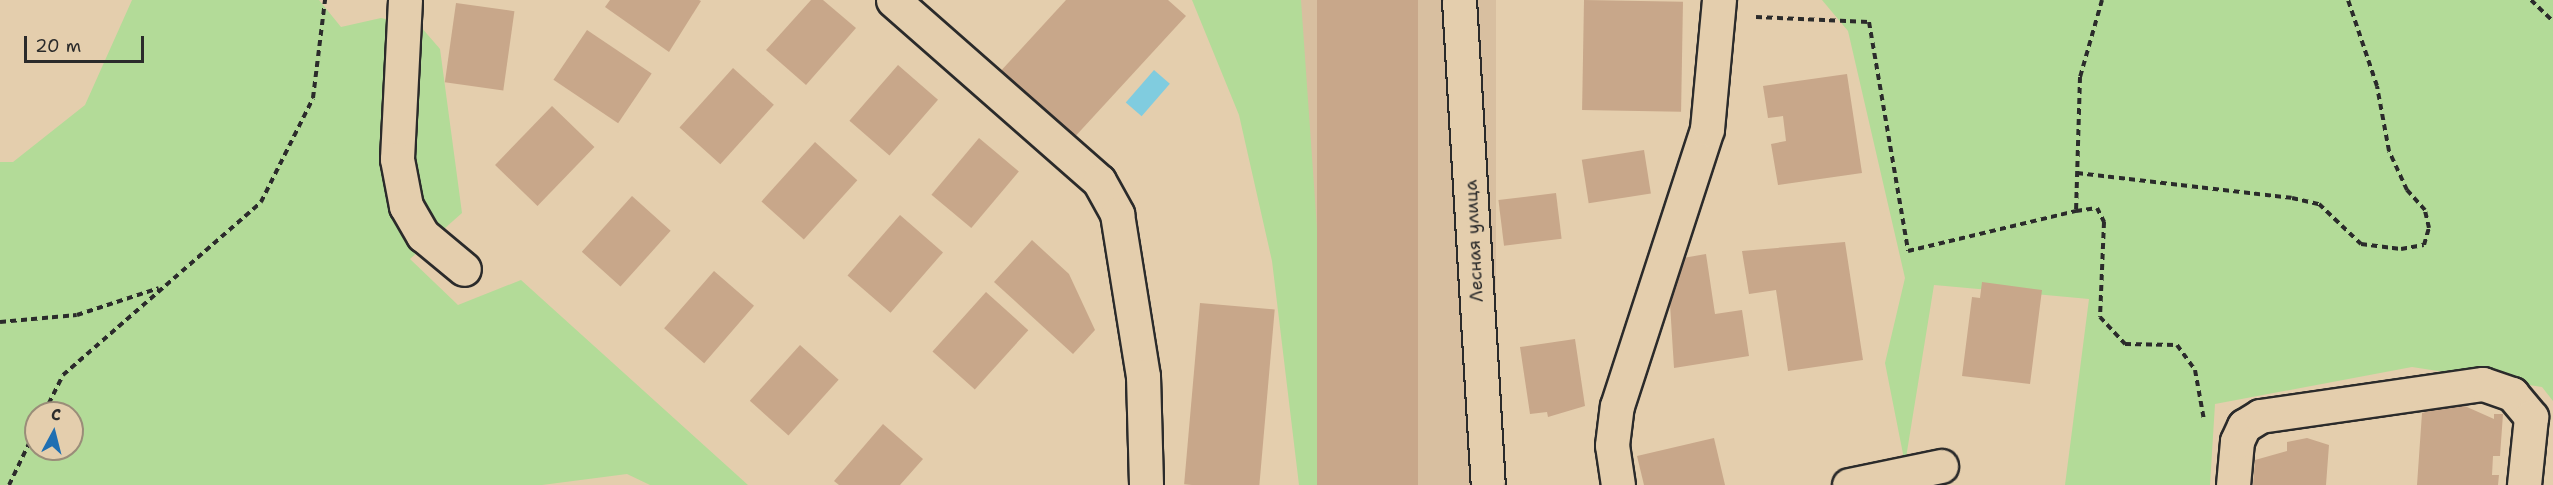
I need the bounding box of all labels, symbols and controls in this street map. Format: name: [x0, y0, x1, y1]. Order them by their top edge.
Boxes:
scale bar: [27, 24, 147, 62]
text: 20 m: [35, 34, 81, 58]
street label: Лесная улица: [1460, 179, 1488, 303]
north arrow: [24, 401, 84, 461]
text: С: [50, 404, 62, 426]

